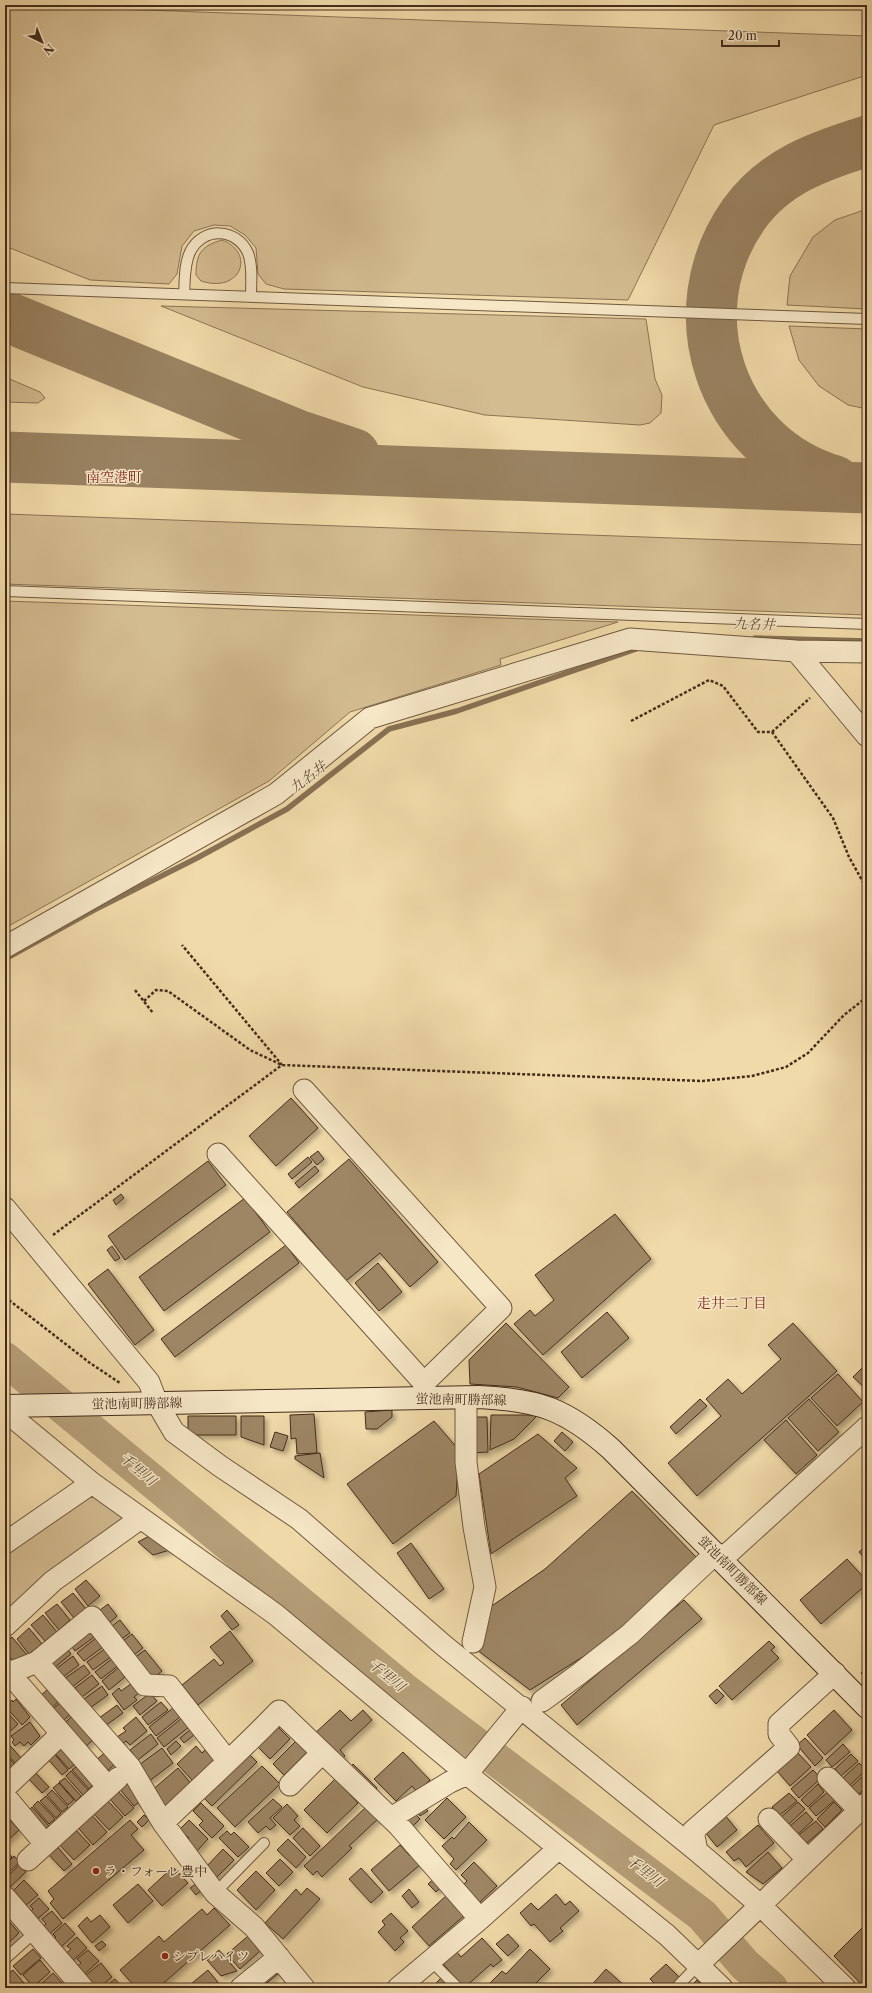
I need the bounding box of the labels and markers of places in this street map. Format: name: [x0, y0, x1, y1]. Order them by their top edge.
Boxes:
place label: ラ・フォーレ豊中: [104, 1863, 207, 1879]
marker: ラ・フォーレ豊中: [91, 1866, 101, 1876]
place label: シプレハイツ: [173, 1948, 250, 1964]
marker: シプレハイツ: [160, 1951, 170, 1961]

